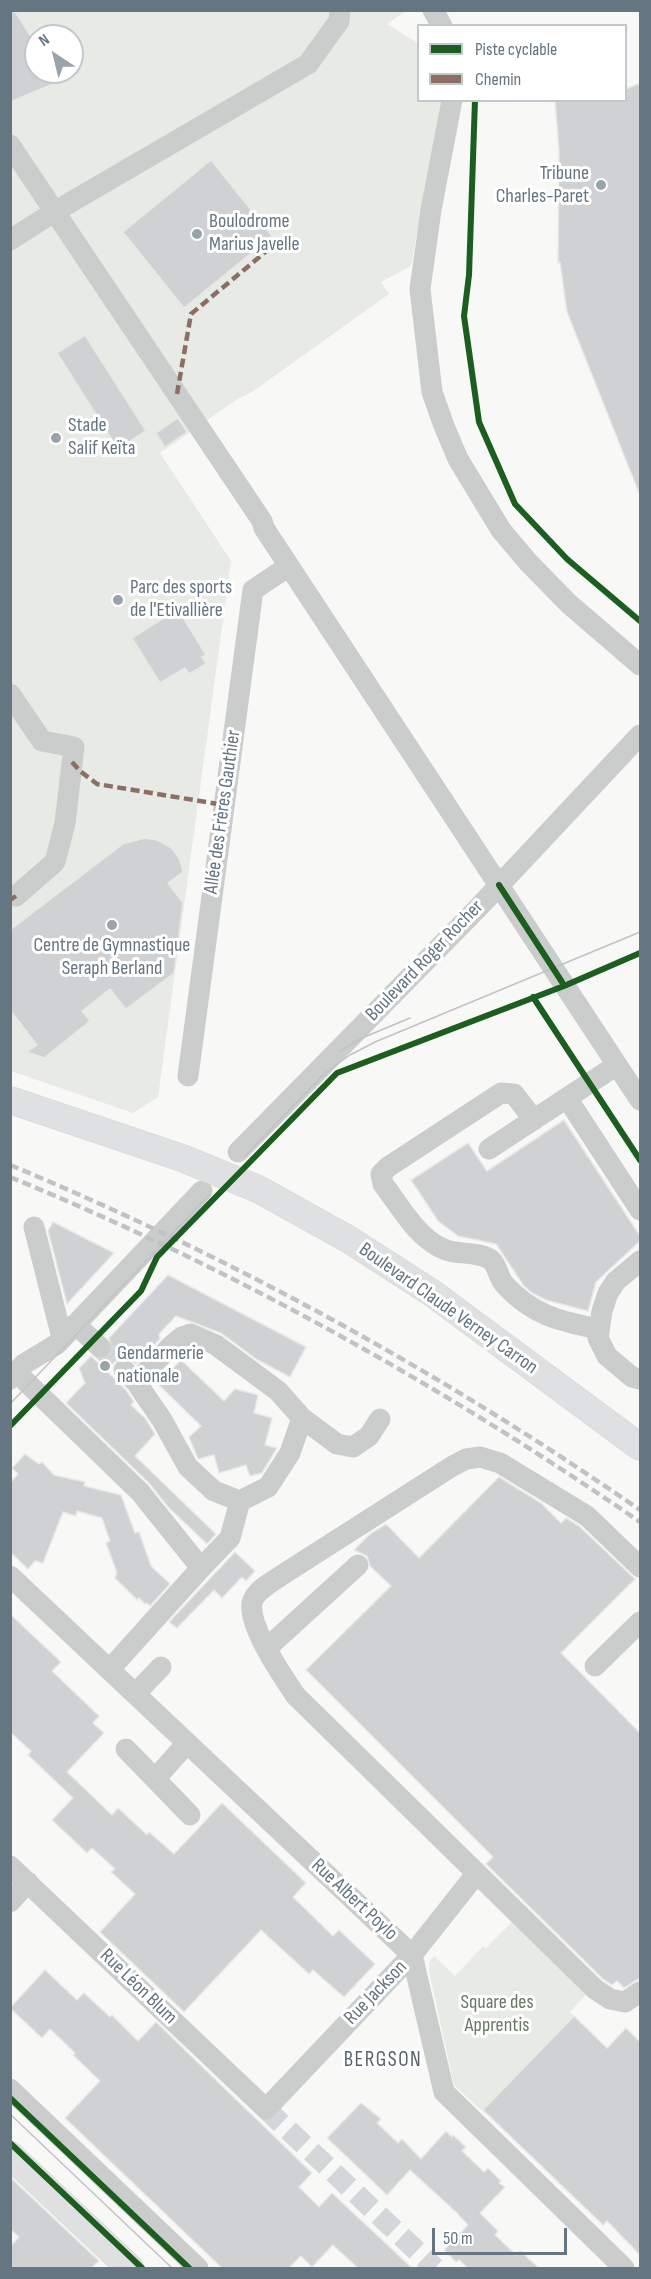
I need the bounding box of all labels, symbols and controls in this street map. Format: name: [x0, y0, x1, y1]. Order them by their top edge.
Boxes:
north arrow: [24, 24, 84, 84]
legend: [417, 24, 627, 102]
text: N: [36, 30, 53, 51]
text: Piste cyclable: [475, 39, 557, 60]
text: Chemin: [475, 69, 521, 90]
place label: Tribune Charles-Paret: [496, 162, 589, 209]
marker: Tribune Charles-Paret: [594, 178, 608, 192]
place label: Boulodrome Marius Javelle: [209, 210, 300, 257]
marker: Boulodrome Marius Javelle: [190, 227, 204, 241]
place label: Stade Salif Keïta: [68, 414, 135, 461]
marker: Stade Salif Keïta: [49, 431, 63, 445]
place label: Parc des sports de l'Etivallière: [130, 576, 232, 623]
marker: Parc des sports de l'Etivallière: [111, 593, 125, 607]
street label: Allée des Frères Gauthier: [200, 729, 246, 895]
street label: Boulevard Roger Rocher: [361, 895, 489, 1027]
marker: Centre de Gymnastique Seraph Berland: [105, 918, 119, 932]
place label: Centre de Gymnastique Seraph Berland: [34, 934, 190, 981]
street label: Boulevard Claude Verney Carron: [354, 1238, 542, 1380]
place label: Gendarmerie nationale: [117, 1342, 204, 1389]
marker: Gendarmerie nationale: [98, 1359, 112, 1373]
street label: Rue Albert Poylo: [306, 1854, 402, 1946]
street label: Rue Léon Blum: [94, 1944, 182, 2030]
street label: Rue Jackson: [340, 1956, 412, 2030]
park label: Square des Apprentis: [460, 1991, 534, 2038]
district label: BERGSON: [344, 2048, 422, 2074]
scale bar: [435, 2216, 570, 2254]
text: 50 m: [443, 2228, 473, 2249]

